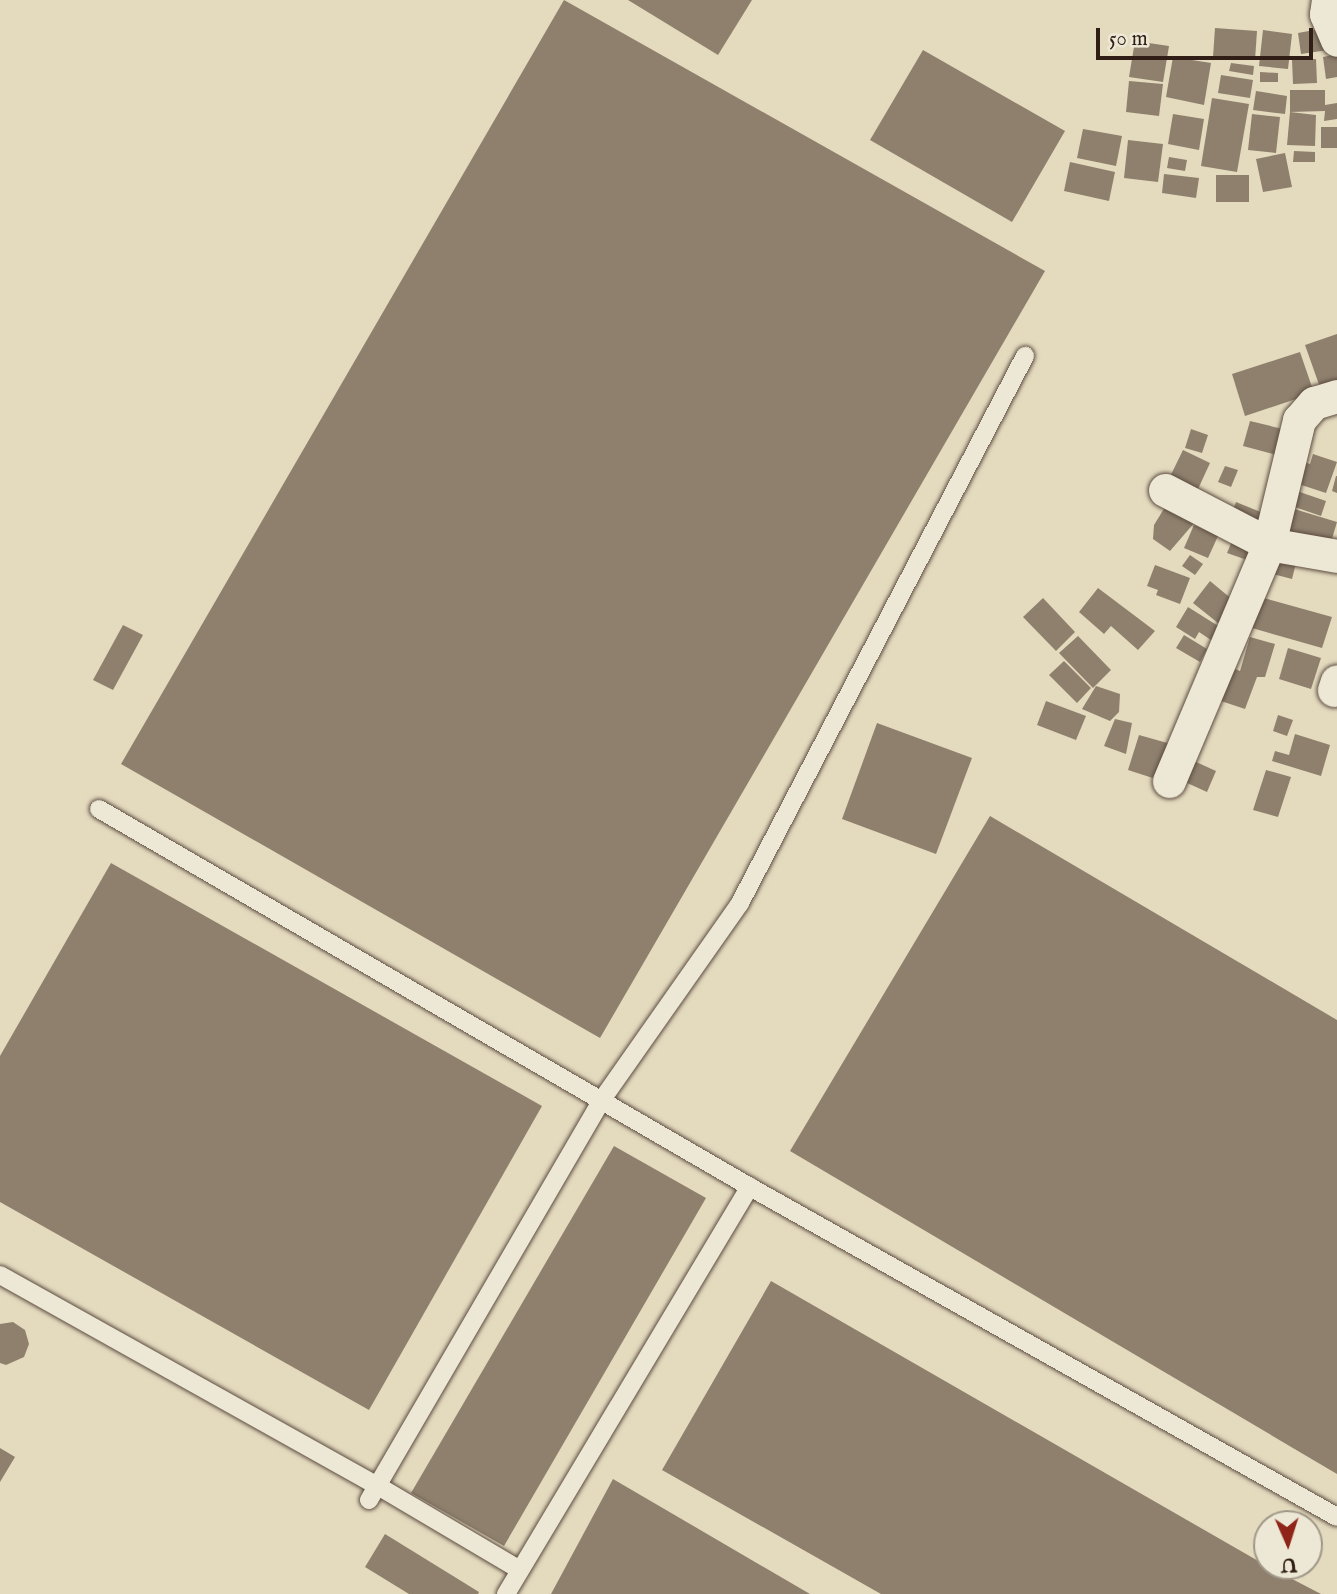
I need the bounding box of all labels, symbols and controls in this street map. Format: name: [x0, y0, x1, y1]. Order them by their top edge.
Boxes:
scale bar: [1099, 14, 1316, 58]
text: 50 m: [1109, 26, 1148, 53]
north arrow: [1253, 1510, 1323, 1580]
text: U: [1280, 1552, 1298, 1576]

